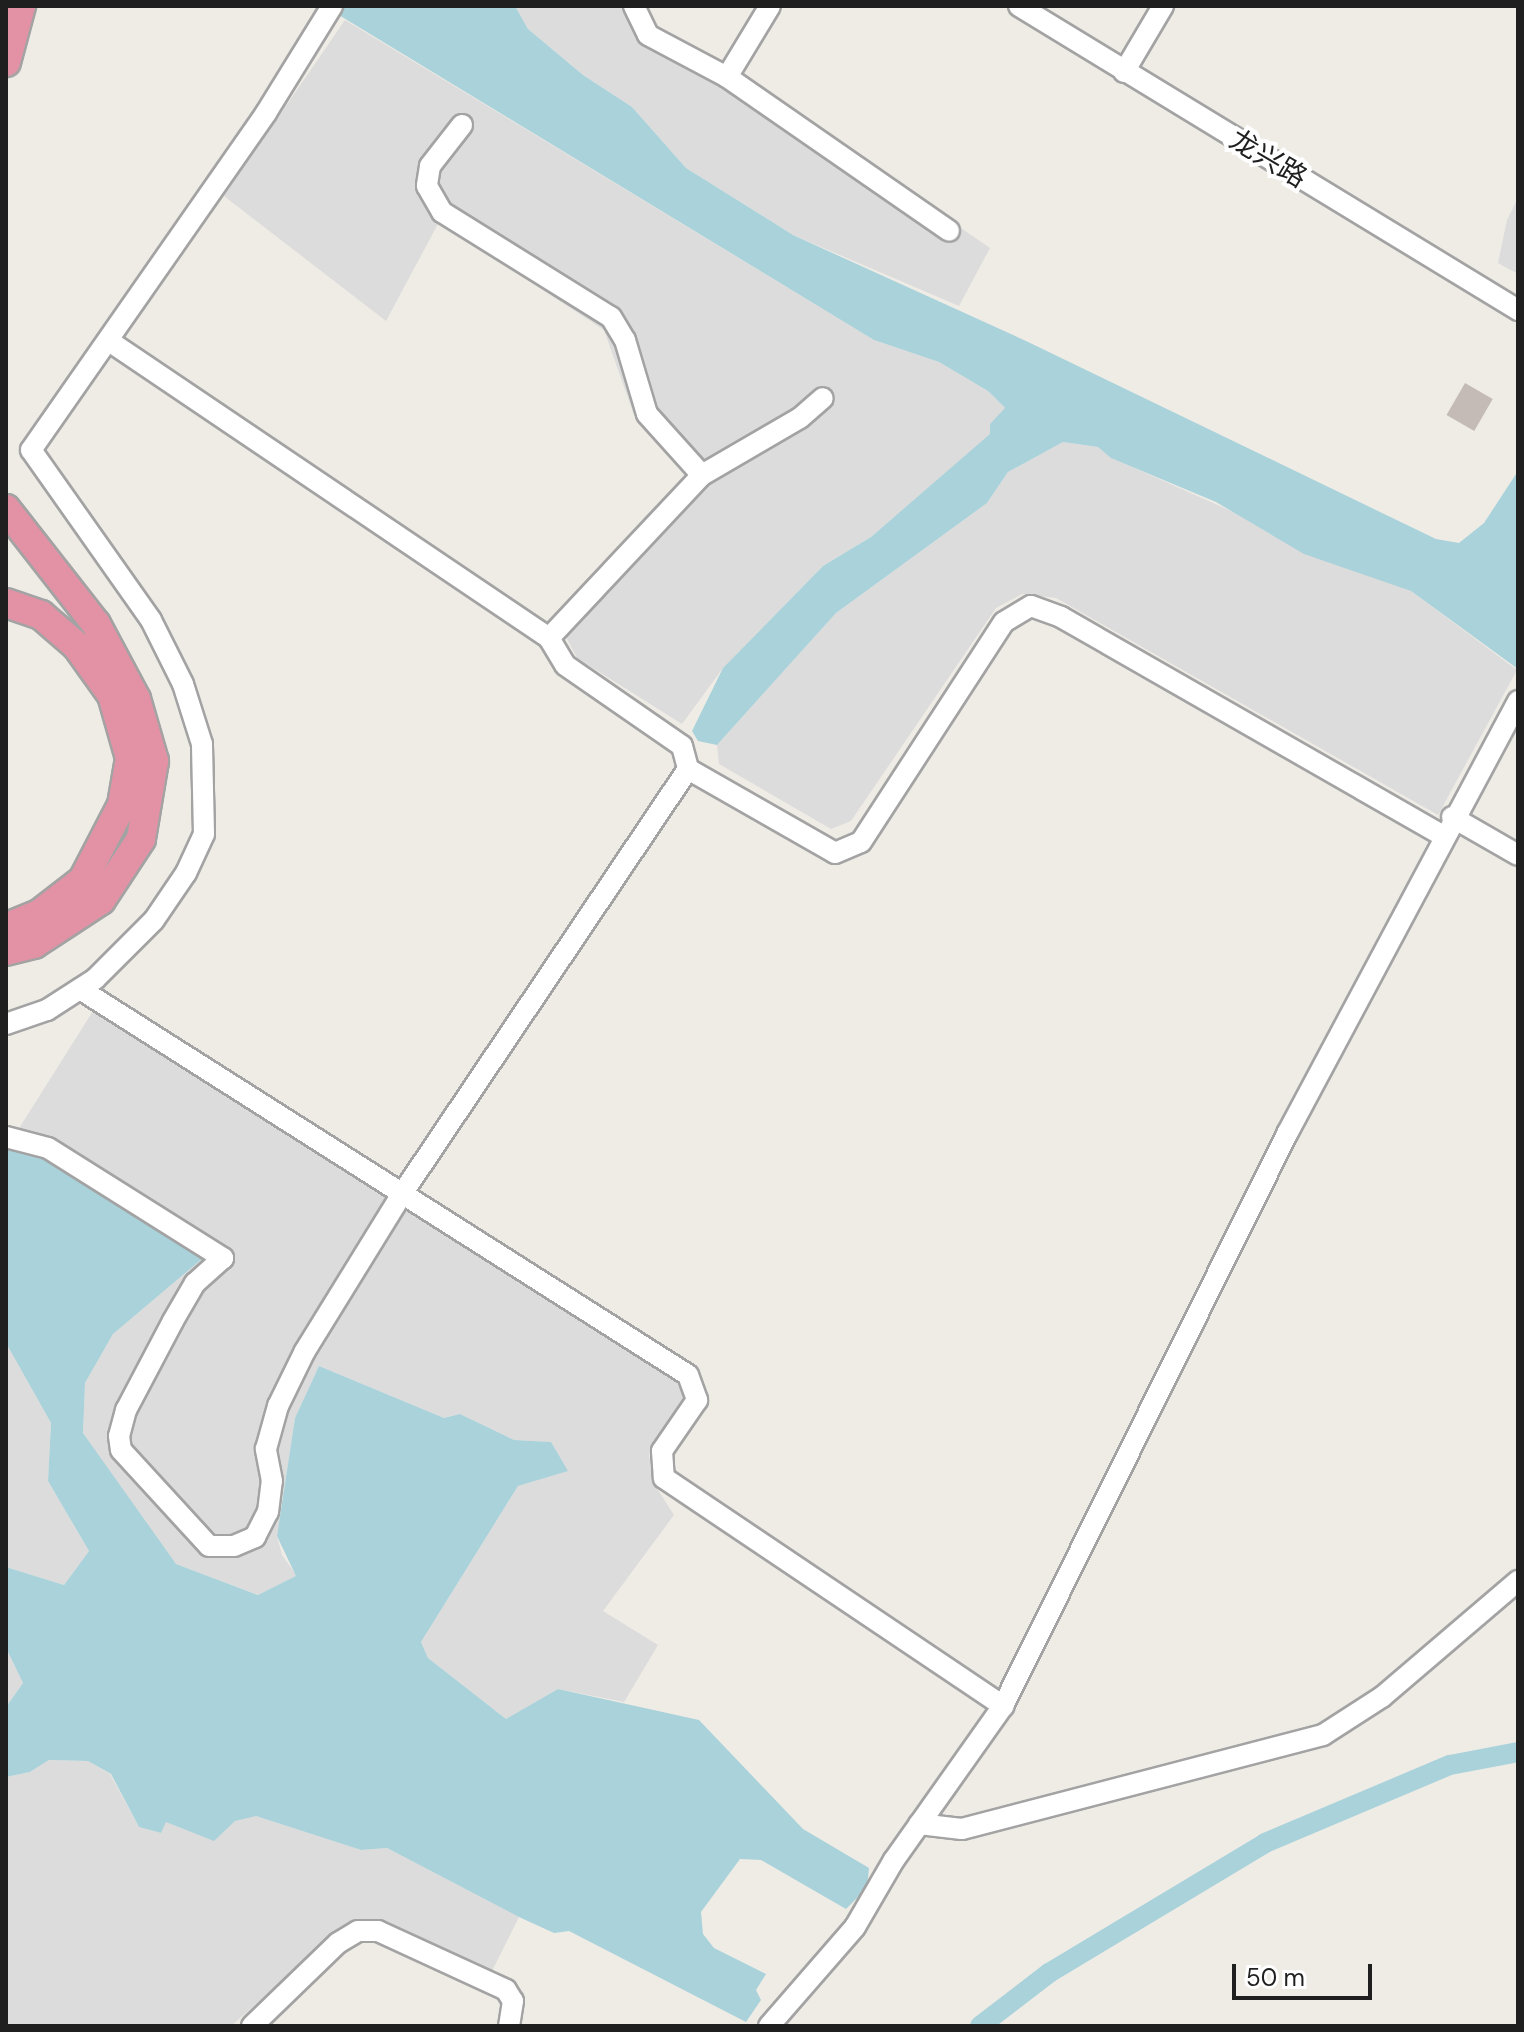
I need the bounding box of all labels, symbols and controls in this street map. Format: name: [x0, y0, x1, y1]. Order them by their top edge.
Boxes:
street label: 龙兴路: [1223, 123, 1313, 195]
scale bar: [1236, 1948, 1376, 1998]
text: 50 m: [1246, 1962, 1305, 1993]

